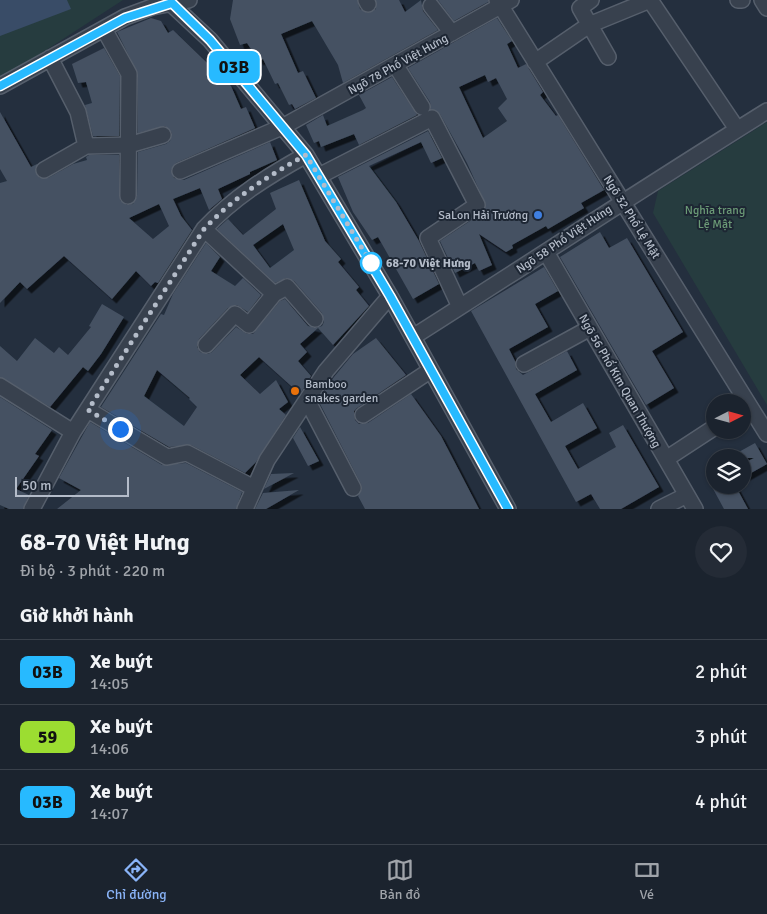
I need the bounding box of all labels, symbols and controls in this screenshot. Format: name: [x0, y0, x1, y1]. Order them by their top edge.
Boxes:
street label: Ngõ 78 Phố Việt Hưng: [346, 31, 451, 98]
line badge: 03B: [205, 51, 263, 83]
text: 03B: [219, 56, 249, 78]
street label: Ngõ 32 Phố Lệ Mật: [600, 173, 663, 262]
street label: Ngõ 58 Phố Việt Hưng: [514, 202, 615, 277]
park label: Nghĩa trang Lệ Mật: [685, 203, 745, 232]
place label: SaLon Hải Trương: [438, 208, 528, 223]
marker: SaLon Hải Trương: [532, 209, 544, 221]
marker: 68-70 Việt Hưng: [360, 252, 382, 274]
place label: 68-70 Việt Hưng: [386, 256, 471, 271]
street label: Ngõ 56 Phố Kim Quan Thượng: [575, 312, 664, 451]
place label: Bamboo snakes garden: [305, 377, 378, 406]
marker: Bamboo snakes garden: [289, 385, 301, 397]
north arrow: [706, 394, 751, 439]
map controls: [706, 394, 751, 494]
your location: [108, 417, 133, 442]
button: layers: [706, 449, 751, 494]
scale bar: [15, 474, 129, 497]
text: 50 m: [22, 477, 51, 494]
button: heart: [695, 526, 747, 578]
text: 68-70 Việt Hưng: [20, 527, 190, 557]
text: Đi bộ · 3 phút · 220 m: [20, 561, 165, 581]
text: Giờ khởi hành: [20, 604, 134, 628]
text: Xe buýt: [90, 650, 153, 674]
text: 2 phút: [695, 660, 747, 684]
text: 03B: [32, 661, 63, 683]
text: 14:05: [90, 674, 129, 694]
text: Xe buýt: [90, 715, 153, 739]
text: 3 phút: [695, 725, 747, 749]
text: 59: [38, 726, 57, 748]
text: 14:06: [90, 739, 129, 759]
text: Xe buýt: [90, 780, 153, 804]
text: 4 phút: [695, 790, 747, 814]
text: 03B: [32, 791, 63, 813]
text: 14:07: [90, 804, 129, 824]
tab: Chỉ đường: [106, 856, 167, 903]
tab: Bản đồ: [379, 856, 420, 903]
tab: Vé: [633, 856, 661, 903]

